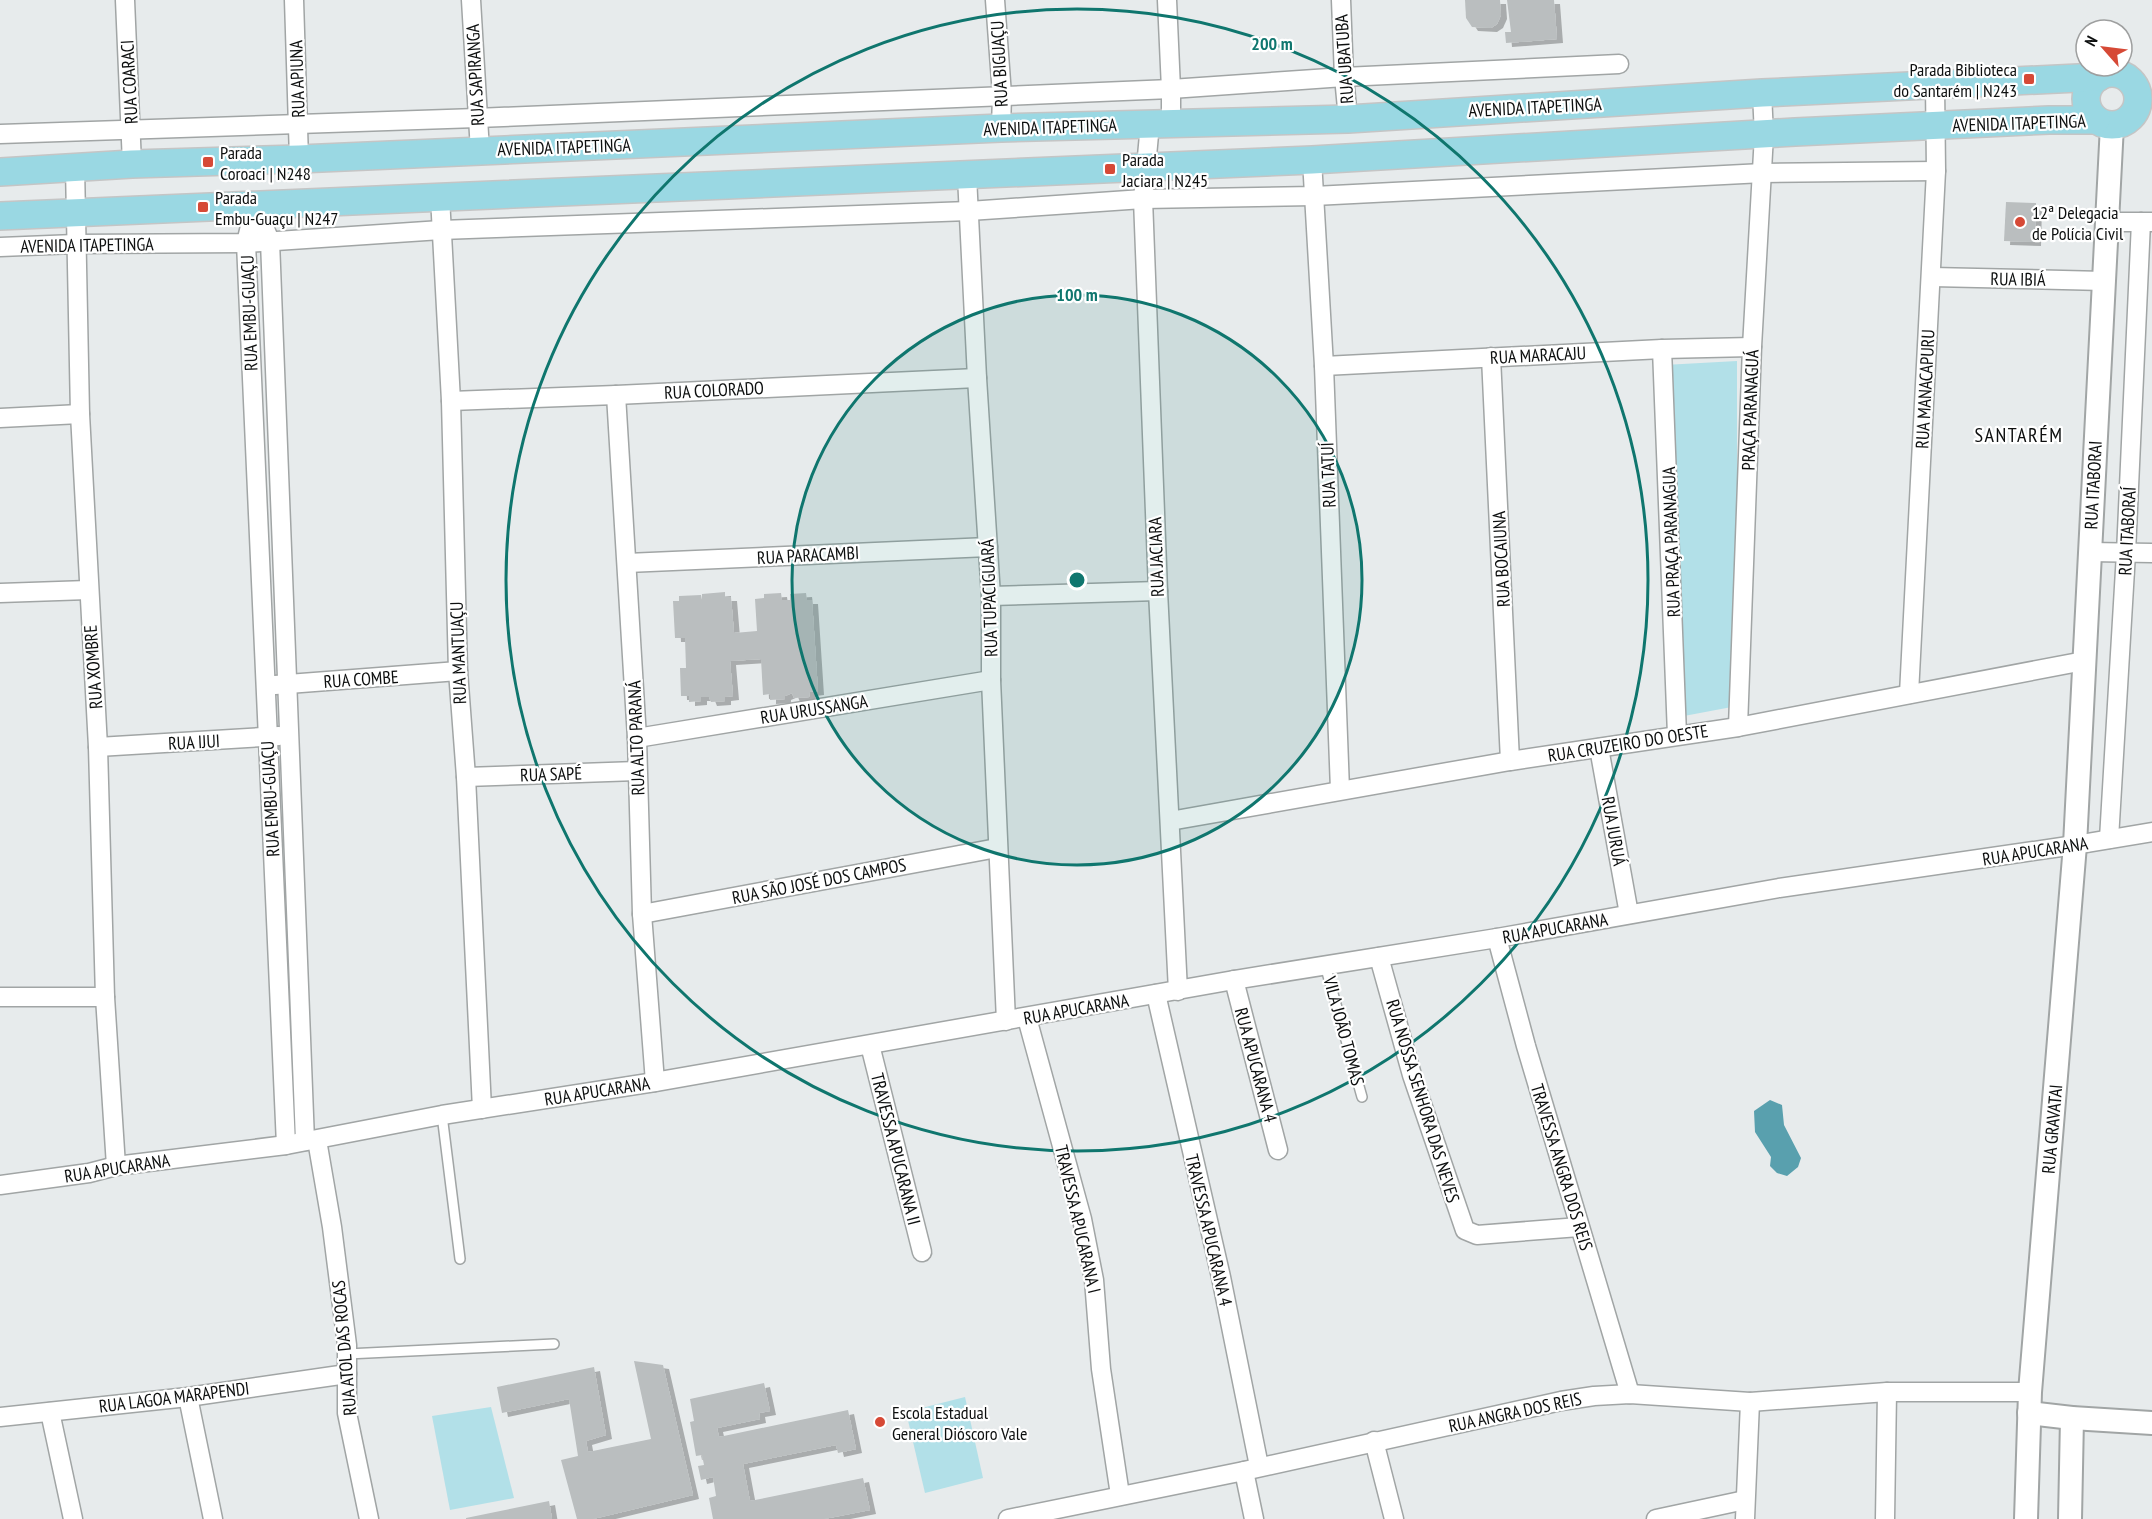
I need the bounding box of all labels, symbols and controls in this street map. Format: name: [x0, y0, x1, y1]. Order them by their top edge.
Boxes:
street label: RUA UBATUBA: [1329, 13, 1359, 104]
north arrow: [2074, 18, 2134, 78]
street label: RUA BIGUAÇU: [985, 20, 1013, 108]
street label: RUA SAPIRANGA: [461, 23, 489, 127]
text: 200 m: [1251, 32, 1293, 55]
text: N: [2080, 32, 2102, 49]
street label: RUA COARACI: [115, 39, 143, 125]
street label: RUA APIUNA: [284, 39, 310, 118]
place label: Parada Biblioteca do Santarém | N243: [1894, 58, 2017, 102]
marker: Parada Biblioteca do Santarém | N243: [2022, 72, 2036, 86]
street label: AVENIDA ITAPETINGA: [1468, 92, 1603, 122]
street label: AVENIDA ITAPETINGA: [1952, 109, 2087, 137]
street label: AVENIDA ITAPETINGA: [983, 113, 1118, 141]
street label: AVENIDA ITAPETINGA: [497, 133, 632, 161]
place label: Parada Coroaci | N248: [220, 141, 311, 185]
place label: Parada Jaciara | N245: [1121, 148, 1208, 192]
marker: Parada Coroaci | N248: [201, 155, 215, 169]
marker: Parada Jaciara | N245: [1103, 162, 1117, 176]
place label: Parada Embu-Guaçu | N247: [215, 186, 338, 230]
marker: Parada Embu-Guaçu | N247: [196, 200, 210, 214]
place label: 12ª Delegacia de Polícia Civil: [2032, 201, 2124, 245]
marker: 12ª Delegacia de Polícia Civil: [2013, 215, 2027, 229]
street label: AVENIDA ITAPETINGA: [20, 232, 154, 258]
street label: RUA EMBU-GUAÇU: [235, 255, 263, 371]
street label: RUA IBIÁ: [1990, 267, 2046, 291]
text: 100 m: [1056, 283, 1098, 306]
street label: RUA MANACAPURU: [1910, 329, 1940, 449]
street label: RUA MARACAJU: [1489, 341, 1587, 369]
street label: PRAÇA PARANAGUÁ: [1736, 349, 1764, 471]
street label: RUA COLORADO: [664, 376, 765, 404]
district label: SANTARÉM: [1975, 422, 2064, 448]
street label: RUA ITABORAI: [2079, 440, 2107, 530]
street label: RUA TATUÍ: [1315, 441, 1341, 508]
street label: RUA PRAÇA PARANAGUA: [1657, 466, 1685, 618]
street label: RUA ITABORAÍ: [2113, 485, 2141, 576]
street label: RUA BOCAIUNA: [1487, 510, 1515, 608]
street label: RUA JACIARA: [1143, 516, 1169, 597]
street label: RUA TUPACIGUARÁ: [975, 538, 1003, 657]
street label: RUA PARACAMBI: [756, 541, 860, 569]
centre of rings: [1067, 570, 1087, 590]
street label: RUA MANTUAÇU: [445, 601, 471, 705]
street label: RUA XOMBRE: [79, 624, 107, 710]
street label: RUA COMBE: [323, 665, 399, 693]
street label: RUA ALTO PARANÁ: [622, 680, 650, 796]
street label: RUA URUSSANGA: [759, 689, 870, 729]
street label: RUA CRUZEIRO DO OESTE: [1546, 719, 1710, 767]
street label: RUA IJUI: [168, 729, 220, 755]
street label: RUA EMBU-GUAÇU: [255, 740, 285, 858]
street label: RUA SAPÉ: [520, 761, 582, 787]
street label: RUA JURUÁ: [1597, 795, 1631, 868]
street label: RUA APUCARANA: [1981, 831, 2090, 871]
street label: RUA SÃO JOSÉ DOS CAMPOS: [730, 853, 908, 909]
street label: RUA APUCARANA: [1501, 907, 1610, 949]
street label: VILA JOÃO TOMAS: [1318, 973, 1370, 1088]
street label: RUA APUCARANA: [1022, 988, 1131, 1030]
street label: RUA NOSSA SENHORA DAS NEVES: [1381, 997, 1465, 1206]
street label: RUA APUCARANA 4: [1230, 1005, 1282, 1125]
street label: RUA APUCARANA: [543, 1071, 652, 1111]
street label: TRAVESSA APUCARANA II: [866, 1071, 926, 1227]
street label: TRAVESSA ANGRA DOS REIS: [1526, 1081, 1598, 1253]
street label: RUA GRAVATAI: [2037, 1083, 2067, 1175]
street label: TRAVESSA APUCARANA I: [1050, 1143, 1106, 1295]
street label: RUA APUCARANA: [63, 1148, 172, 1188]
street label: TRAVESSA APUCARANA 4: [1180, 1152, 1238, 1308]
street label: RUA ATOL DAS ROCAS: [327, 1279, 361, 1417]
street label: RUA LAGOA MARAPENDI: [97, 1376, 251, 1418]
street label: RUA ANGRA DOS REIS: [1446, 1387, 1584, 1437]
place label: Escola Estadual General Dióscoro Vale: [892, 1401, 1027, 1445]
marker: Escola Estadual General Dióscoro Vale: [873, 1415, 887, 1429]

